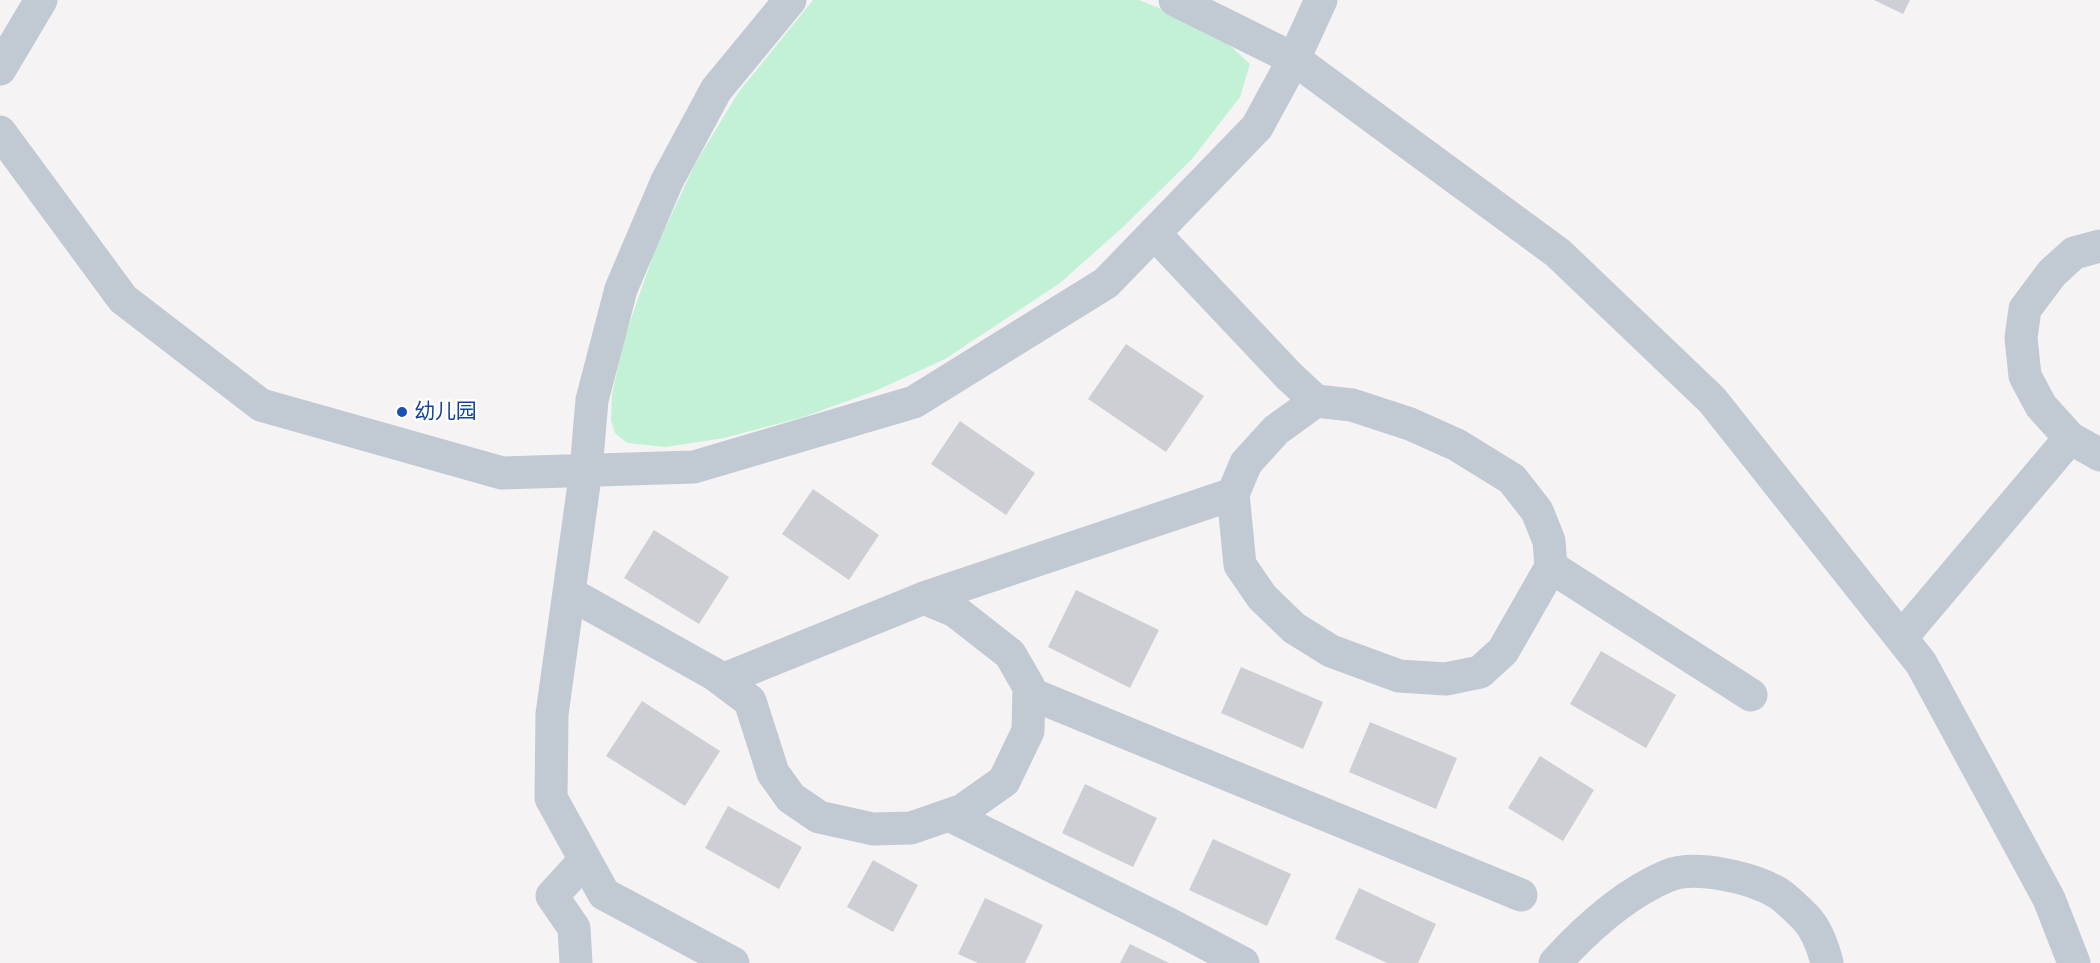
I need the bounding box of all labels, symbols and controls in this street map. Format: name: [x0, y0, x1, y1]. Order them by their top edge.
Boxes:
place label: 幼儿园: [414, 399, 477, 425]
marker: 幼儿园: [395, 405, 409, 419]

